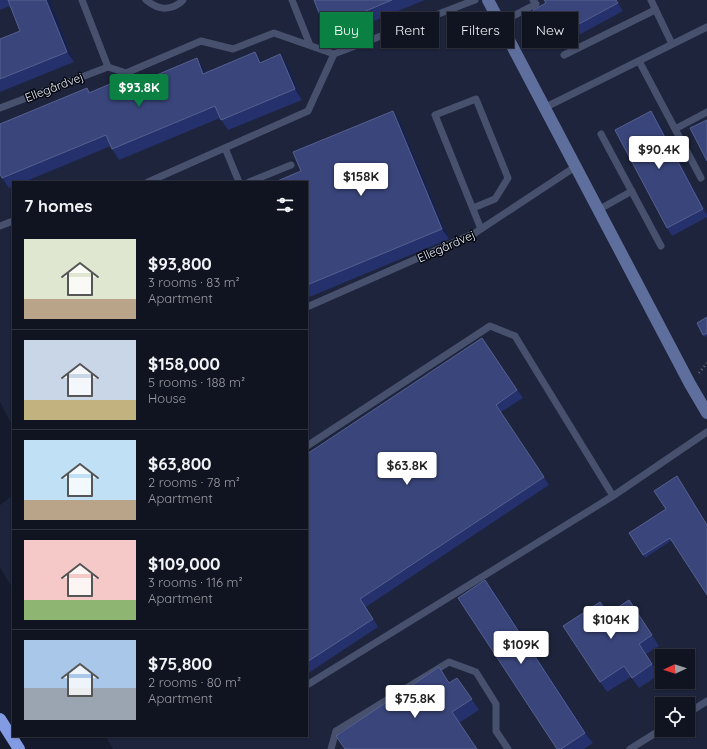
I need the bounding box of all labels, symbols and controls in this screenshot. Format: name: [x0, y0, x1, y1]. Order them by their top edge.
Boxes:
chip: Buy: [320, 12, 373, 48]
chip: Rent: [381, 12, 439, 48]
chip: Filters: [447, 12, 514, 48]
chip: New: [522, 12, 578, 48]
street label: Ellegårdvej: [23, 69, 85, 105]
pin: $93.8K: [106, 74, 172, 108]
text: $93.8K: [118, 79, 160, 95]
pin: $90.4K: [626, 136, 692, 170]
text: $90.4K: [638, 141, 680, 157]
pin: $158K: [333, 163, 389, 197]
text: $158K: [343, 168, 379, 184]
icon: filters: [274, 194, 296, 216]
text: 7 homes: [24, 195, 93, 216]
street label: Ellegårdvej: [415, 227, 477, 265]
text: $93,800: [148, 253, 212, 274]
icon: home: [56, 255, 104, 303]
text: 3 rooms · 83 m²: [148, 274, 240, 290]
text: Apartment: [148, 290, 213, 306]
text: $158,000: [148, 353, 220, 374]
icon: home: [56, 356, 104, 404]
text: 5 rooms · 188 m²: [148, 374, 245, 390]
text: House: [148, 390, 186, 406]
pin: $63.8K: [374, 452, 440, 486]
text: $63,800: [148, 453, 212, 474]
icon: home: [56, 456, 104, 504]
text: $63.8K: [387, 457, 427, 473]
text: 2 rooms · 78 m²: [148, 474, 240, 490]
text: Apartment: [148, 490, 213, 506]
text: $109,000: [148, 553, 221, 574]
icon: home: [56, 556, 104, 604]
text: 3 rooms · 116 m²: [148, 574, 243, 590]
text: Apartment: [148, 590, 213, 606]
pin: $104K: [583, 606, 639, 640]
text: $104K: [593, 611, 629, 627]
pin: $109K: [493, 631, 549, 665]
text: $109K: [503, 636, 539, 652]
north arrow: [655, 649, 695, 689]
map controls: [655, 649, 695, 737]
text: $75,800: [148, 653, 212, 674]
icon: home: [56, 656, 104, 704]
text: 2 rooms · 80 m²: [148, 674, 241, 690]
pin: $75.8K: [382, 685, 448, 719]
text: Apartment: [148, 690, 213, 706]
text: $75.8K: [395, 690, 435, 706]
button: locate: [655, 697, 695, 737]

